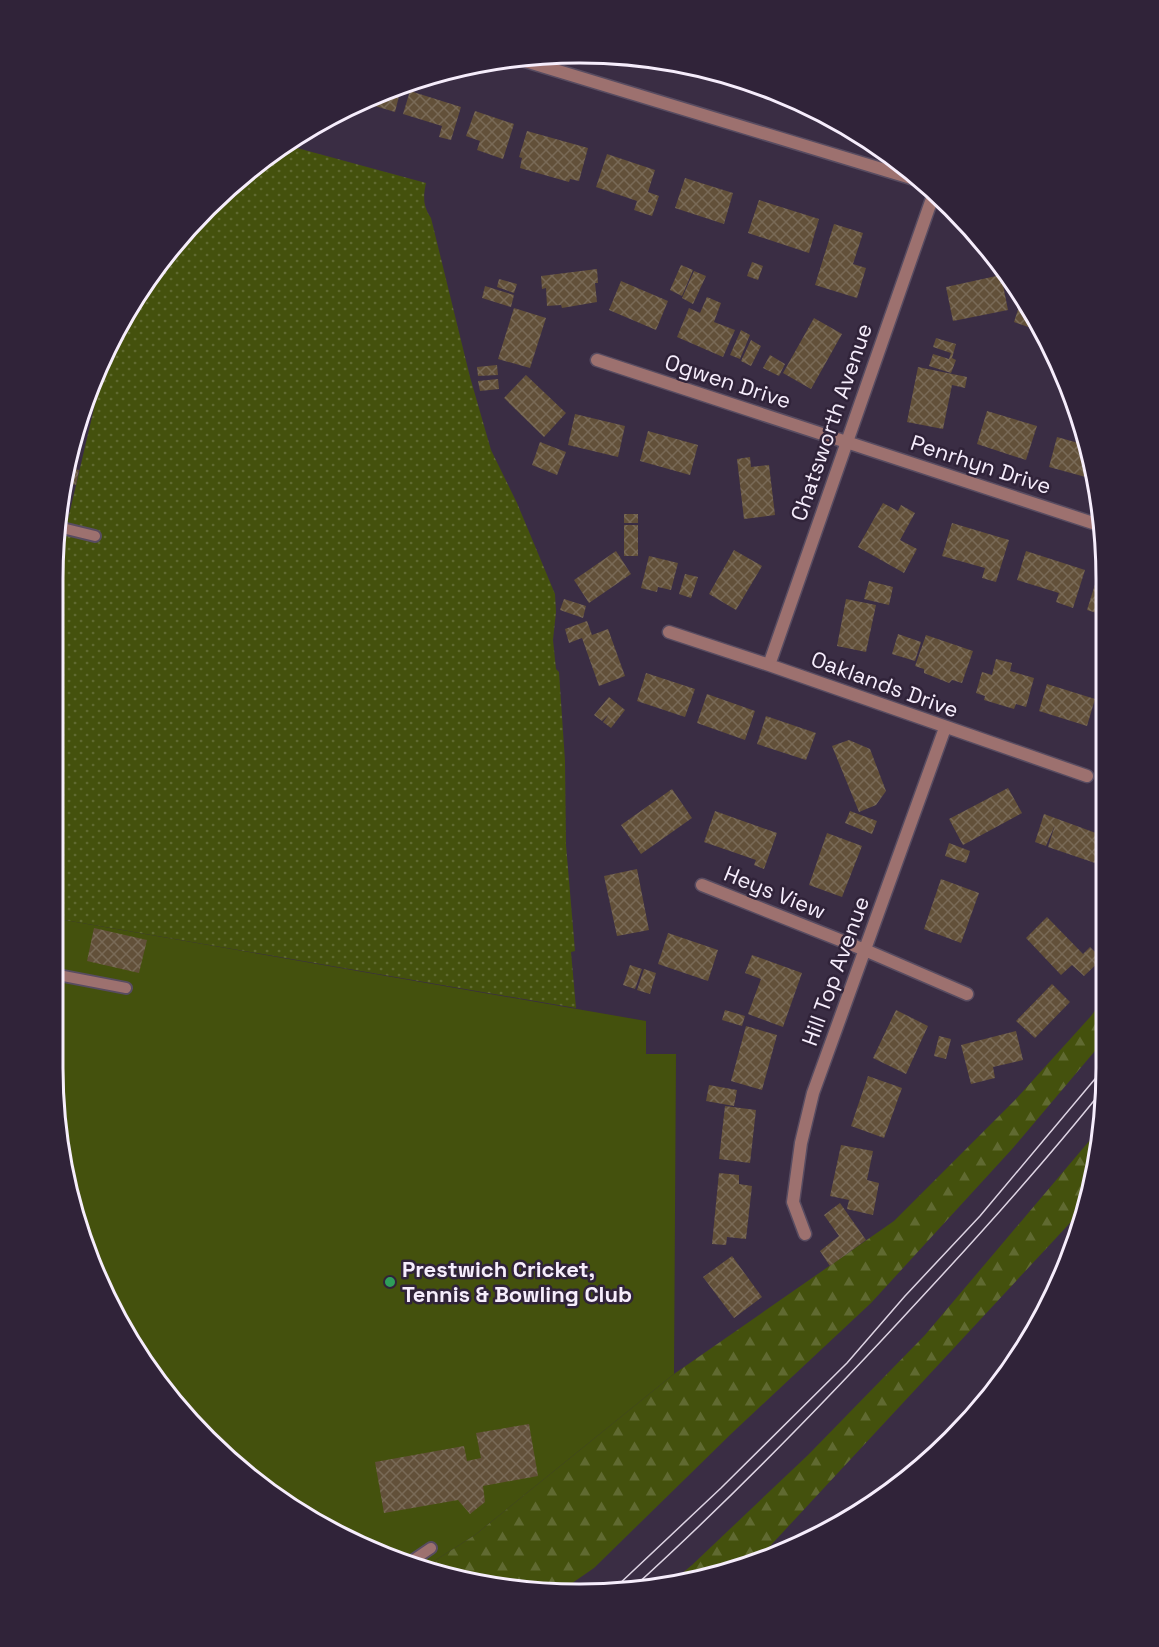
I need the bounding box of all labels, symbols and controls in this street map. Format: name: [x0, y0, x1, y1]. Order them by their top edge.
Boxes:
street label: Chatsworth Avenue: [784, 320, 878, 524]
street label: Ogwen Drive: [661, 347, 795, 415]
street label: Penrhyn Drive: [907, 428, 1055, 500]
street label: Oaklands Drive: [807, 644, 963, 724]
street label: Heys View: [720, 859, 830, 925]
street label: Hill Top Avenue: [795, 892, 875, 1050]
place label: Prestwich Cricket, Tennis & Bowling Club: [402, 1255, 632, 1308]
marker: Prestwich Cricket, Tennis & Bowling Club: [383, 1275, 397, 1289]

